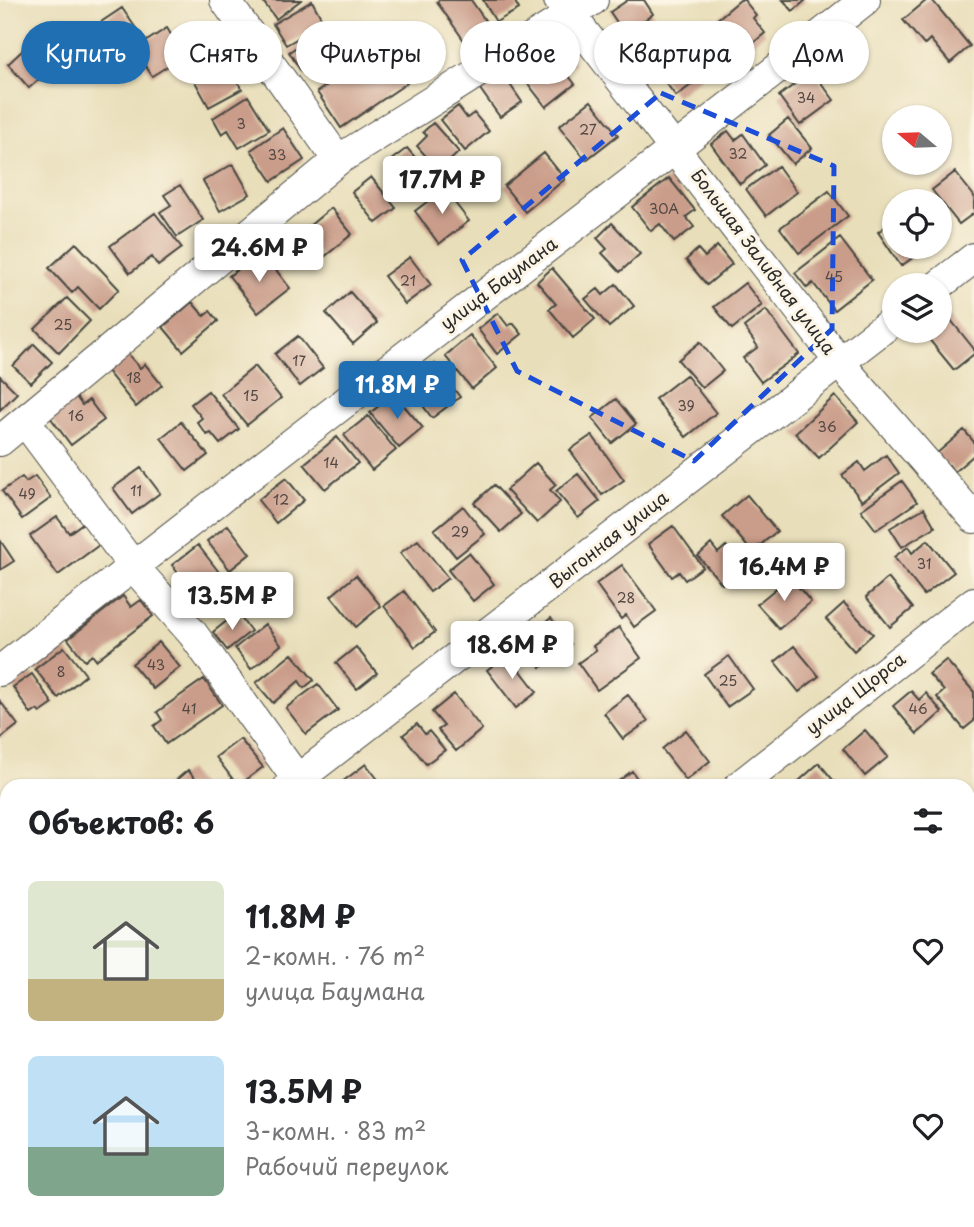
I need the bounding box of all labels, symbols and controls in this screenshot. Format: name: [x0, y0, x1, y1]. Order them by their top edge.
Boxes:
chip: Купить: [21, 21, 150, 84]
chip: Снять: [164, 21, 282, 84]
chip: Фильтры: [296, 21, 446, 84]
chip: Новое: [460, 21, 580, 84]
chip: Квартира: [594, 21, 755, 84]
chip: Дом: [769, 21, 869, 84]
house number: 34: [797, 87, 815, 108]
north arrow: [882, 105, 952, 175]
map controls: [882, 105, 952, 343]
house number: 3: [236, 113, 246, 134]
house number: 27: [579, 119, 597, 140]
house number: 32: [729, 143, 747, 164]
house number: 33: [268, 144, 286, 165]
pin: 17.7M ₽: [377, 156, 507, 216]
text: 17.7M ₽: [399, 161, 485, 196]
street label: Большая Заливная улица: [685, 163, 843, 360]
button: locate: [882, 189, 952, 259]
house number: 30А: [649, 198, 679, 219]
pin: 24.6M ₽: [194, 224, 324, 284]
text: 24.6M ₽: [210, 229, 308, 264]
street label: улица Баумана: [434, 229, 563, 336]
house number: 45: [825, 266, 843, 287]
house number: 21: [400, 270, 416, 291]
button: layers: [882, 273, 952, 343]
house number: 25: [54, 314, 72, 335]
house number: 17: [292, 350, 306, 371]
pin: 11.8M ₽: [332, 362, 462, 421]
text: 11.8M ₽: [355, 366, 439, 401]
house number: 18: [126, 367, 142, 388]
house number: 15: [243, 385, 259, 406]
house number: 39: [677, 395, 695, 416]
house number: 16: [68, 405, 84, 426]
house number: 36: [817, 416, 837, 437]
house number: 14: [323, 452, 339, 473]
house number: 11: [130, 480, 142, 501]
house number: 49: [18, 483, 36, 504]
street label: Выгонная улица: [542, 483, 674, 594]
house number: 12: [273, 489, 289, 510]
house number: 29: [451, 521, 469, 542]
pin: 16.4M ₽: [719, 544, 849, 603]
text: 16.4M ₽: [739, 548, 829, 583]
house number: 31: [917, 553, 931, 574]
pin: 13.5M ₽: [167, 572, 297, 632]
text: 13.5M ₽: [187, 577, 277, 612]
house number: 28: [617, 587, 635, 608]
pin: 18.6M ₽: [447, 622, 577, 681]
text: 18.6M ₽: [467, 626, 557, 661]
street label: улица Щорса: [799, 645, 911, 741]
house number: 43: [147, 654, 165, 675]
house number: 8: [57, 661, 65, 682]
house number: 25: [719, 670, 737, 691]
house number: 41: [182, 698, 196, 719]
house number: 46: [908, 698, 928, 719]
text: Объектов: 6: [28, 799, 214, 844]
icon: filters: [909, 802, 947, 840]
text: 11.8M ₽: [245, 893, 355, 938]
icon: home: [84, 909, 168, 993]
icon: heart: [909, 932, 947, 970]
text: 2-комн. · 76 m²: [245, 938, 425, 973]
text: улица Баумана: [245, 973, 425, 1008]
text: 13.5M ₽: [245, 1068, 362, 1113]
icon: home: [84, 1084, 168, 1168]
icon: heart: [909, 1107, 947, 1145]
text: 3-комн. · 83 m²: [245, 1113, 426, 1148]
text: Рабочий переулок: [245, 1148, 448, 1183]

